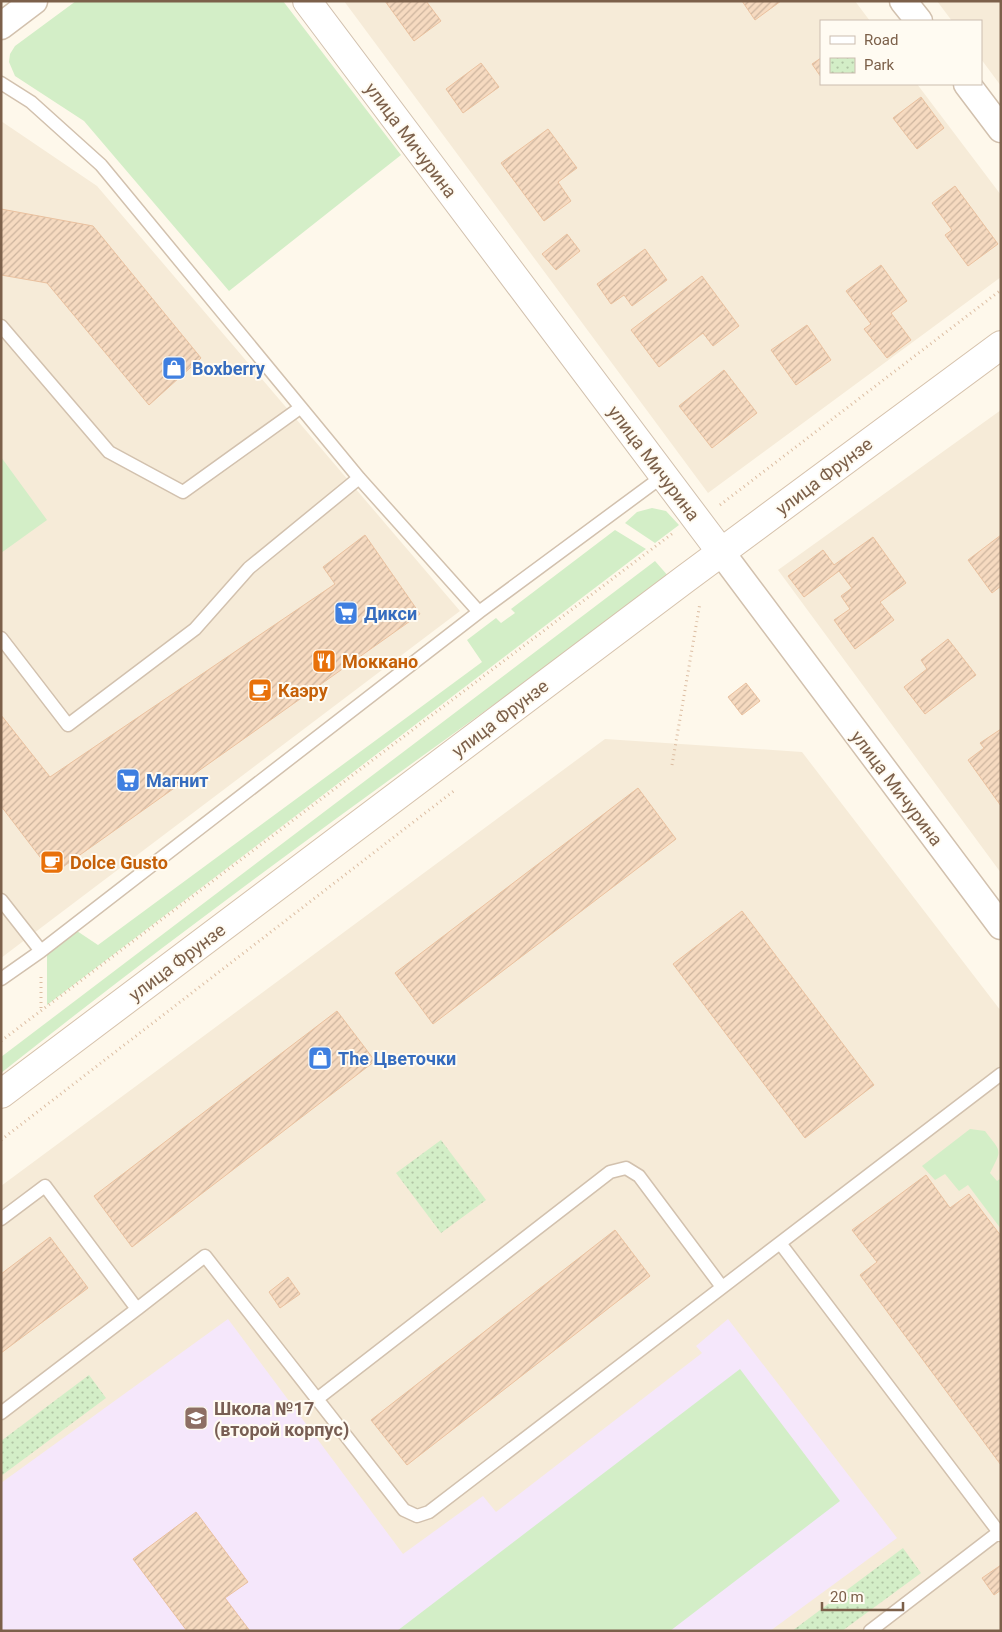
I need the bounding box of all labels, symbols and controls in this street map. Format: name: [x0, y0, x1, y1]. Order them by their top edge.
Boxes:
legend: [820, 20, 982, 85]
text: Road: [864, 31, 898, 49]
text: Park: [864, 56, 895, 74]
street label: улица Мичурина: [361, 78, 461, 202]
shop icon: Boxberry: [161, 355, 187, 381]
place label: Boxberry: [192, 358, 266, 379]
street label: улица Мичурина: [604, 401, 704, 525]
street label: улица Фрунзе: [772, 433, 876, 519]
supermarket icon: Дикси: [333, 600, 359, 626]
place label: Дикси: [364, 603, 417, 624]
restaurant icon: Моккано: [311, 648, 337, 674]
place label: Моккано: [342, 651, 418, 672]
street label: улица Фрунзе: [448, 675, 552, 761]
cafe icon: Каэру: [247, 677, 273, 703]
place label: Каэру: [278, 680, 329, 701]
street label: улица Мичурина: [847, 726, 947, 850]
supermarket icon: Магнит: [115, 767, 141, 793]
place label: Магнит: [146, 770, 209, 791]
cafe icon: Dolce Gusto: [39, 849, 65, 875]
place label: Dolce Gusto: [70, 852, 168, 873]
street label: улица Фрунзе: [125, 919, 229, 1005]
shop icon: The Цветочки: [307, 1045, 333, 1071]
place label: The Цветочки: [338, 1048, 456, 1069]
place label: Школа №17 (второй корпус): [214, 1398, 349, 1441]
school or university icon: Школа №17 (второй корпус): [183, 1405, 209, 1431]
scale bar: [822, 1580, 903, 1612]
text: 20 m: [830, 1588, 864, 1606]

